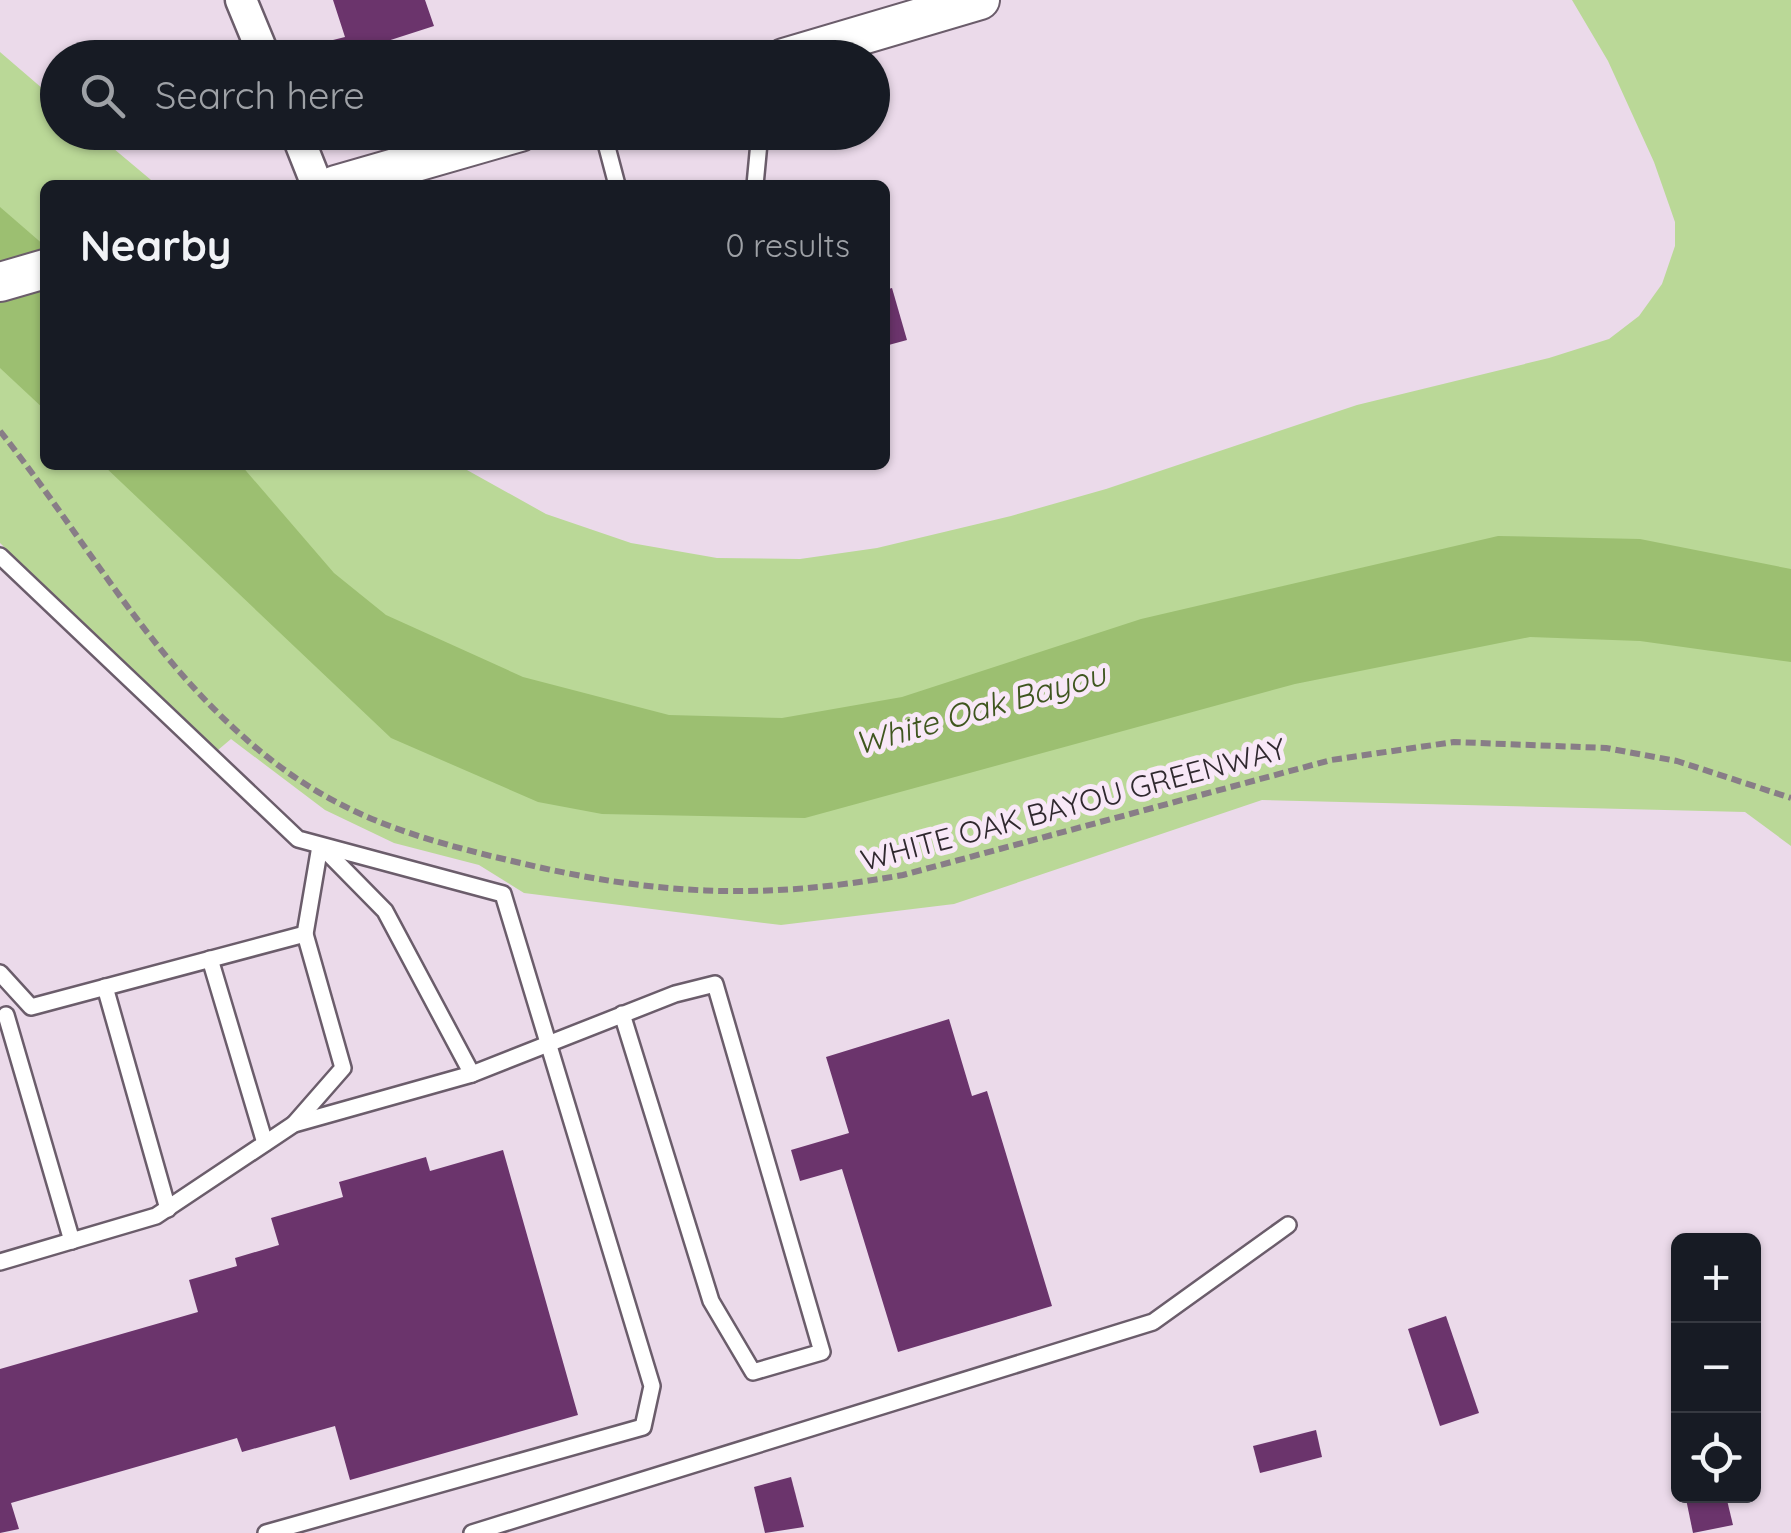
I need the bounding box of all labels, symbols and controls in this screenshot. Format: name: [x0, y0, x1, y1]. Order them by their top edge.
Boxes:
search box: [40, 40, 890, 150]
icon: search: [75, 68, 130, 123]
text: Search here: [155, 71, 365, 119]
text: Nearby: [80, 219, 231, 272]
text: 0 results: [726, 225, 850, 265]
water label: White Oak Bayou: [850, 653, 1112, 763]
street label: WHITE OAK BAYOU GREENWAY: [856, 729, 1290, 879]
map controls: [1671, 1233, 1761, 1503]
button: +: [1671, 1233, 1761, 1323]
button: −: [1671, 1323, 1761, 1413]
button: locate: [1671, 1413, 1761, 1503]

